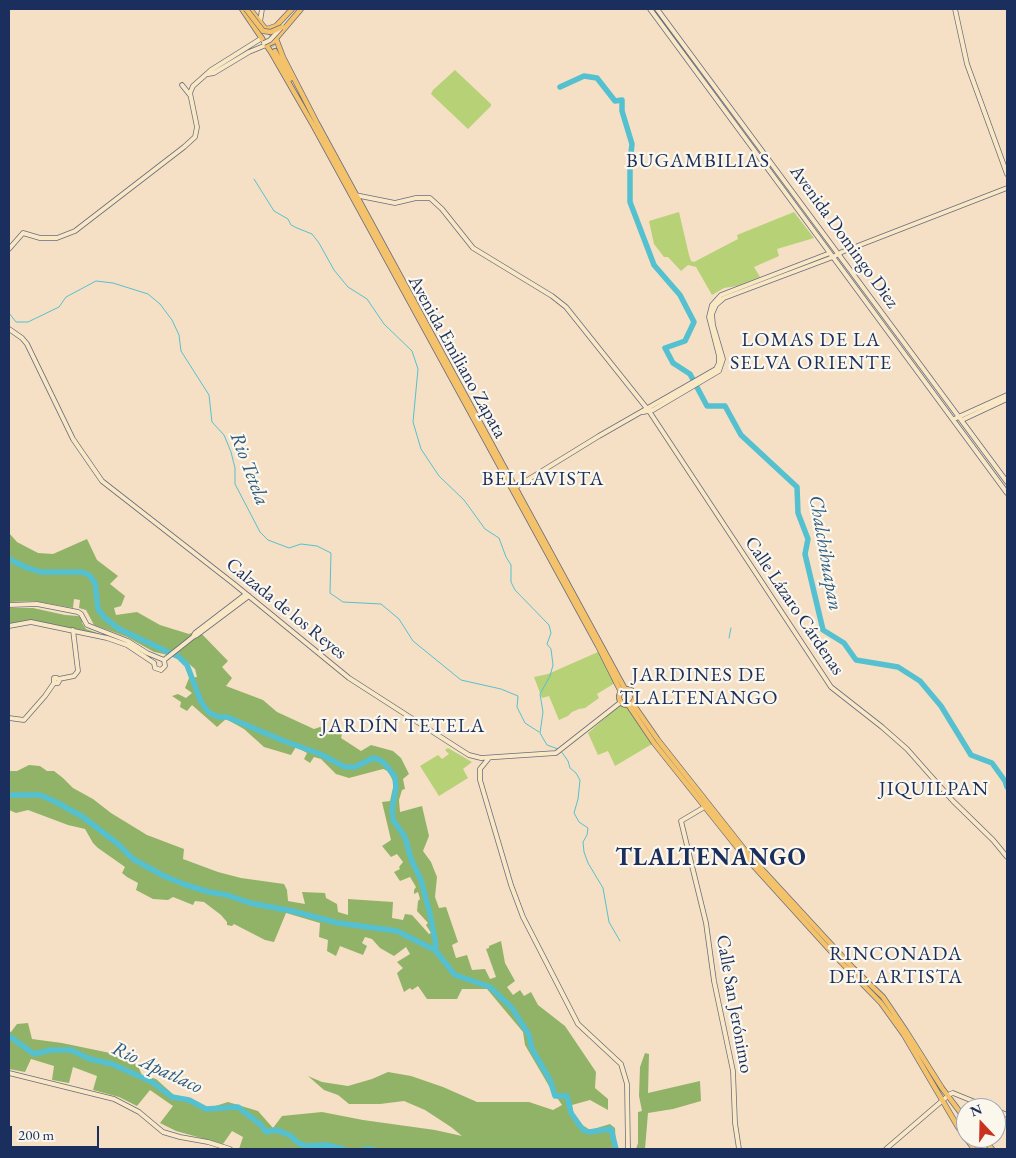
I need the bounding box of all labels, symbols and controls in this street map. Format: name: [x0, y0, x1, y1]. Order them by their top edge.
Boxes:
district label: BUGAMBILIAS: [625, 150, 771, 174]
street label: Avenida Domingo Diez: [785, 161, 903, 313]
street label: Avenida Emiliano Zapata: [403, 272, 511, 442]
district label: LOMAS DE LA SELVA ORIENTE: [728, 329, 894, 376]
water label: Rio Tetela: [224, 429, 274, 509]
district label: BELLAVISTA: [481, 468, 605, 492]
water label: Chalchihuapan: [803, 493, 847, 613]
street label: Calle Lázaro Cárdenas: [739, 532, 849, 680]
street label: Calzada de los Reyes: [221, 553, 351, 665]
district label: JARDINES DE TLALTENANGO: [618, 664, 780, 711]
district label: JARDÍN TETELA: [319, 715, 487, 739]
district label: JIQUILPAN: [878, 778, 990, 802]
district label: TLALTENANGO: [614, 844, 808, 872]
street label: Calle San Jerónimo: [711, 933, 757, 1075]
district label: RINCONADA DEL ARTISTA: [828, 943, 964, 990]
water label: Rio Apatlaco: [108, 1037, 206, 1099]
north arrow: [956, 1098, 1006, 1148]
text: N: [967, 1100, 984, 1120]
scale bar: [12, 1116, 101, 1148]
text: 200 m: [18, 1125, 54, 1144]

